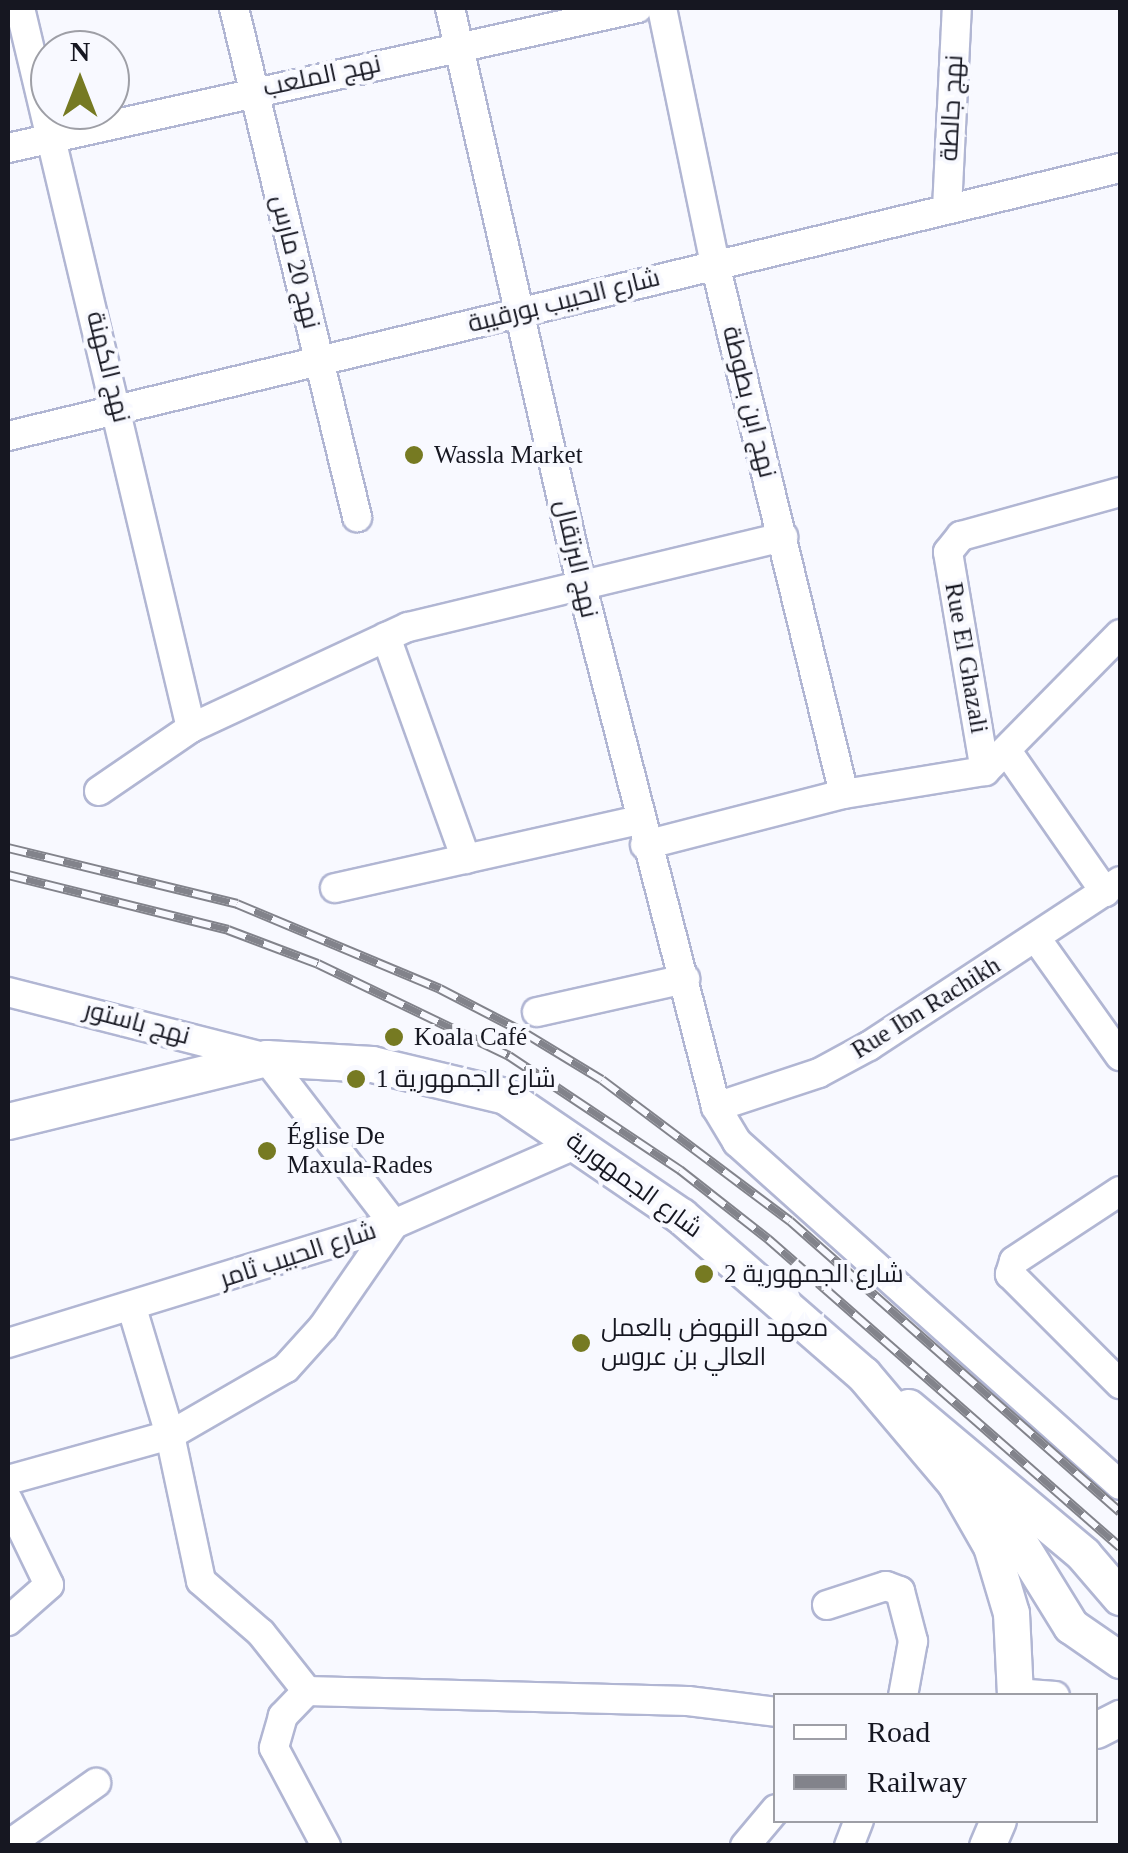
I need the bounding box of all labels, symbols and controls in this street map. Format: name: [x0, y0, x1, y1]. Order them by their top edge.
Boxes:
north arrow: [30, 30, 130, 130]
text: N: [70, 36, 90, 67]
street label: نهج الملعب: [260, 49, 384, 103]
street label: نهج جالطة: [934, 54, 970, 162]
street label: نهج 20 مارس: [264, 192, 326, 332]
street label: شارع الحبيب بورقيبة: [465, 263, 663, 339]
street label: نهج الكهنة: [80, 308, 136, 426]
street label: نهج ابن بطوطة: [716, 323, 782, 481]
place label: Wassla Market: [434, 440, 583, 470]
marker: Wassla Market: [403, 444, 425, 466]
street label: نهج البرتقال: [548, 497, 604, 621]
street label: Rue El Ghazali: [938, 580, 994, 736]
street label: Rue Ibn Rachikh: [846, 950, 1006, 1066]
street label: نهج باستور: [81, 995, 193, 1051]
place label: Koala Café: [414, 1022, 527, 1052]
marker: Koala Café: [383, 1026, 405, 1048]
place label: شارع الجمهورية 1: [376, 1064, 556, 1094]
marker: شارع الجمهورية 1: [345, 1068, 367, 1090]
place label: Église De Maxula-Rades: [287, 1122, 433, 1181]
street label: شارع الجمهورية: [560, 1126, 708, 1244]
marker: Église De Maxula-Rades: [256, 1140, 278, 1162]
street label: شارع الحبيب ثامر: [216, 1216, 380, 1294]
place label: شارع الجمهورية 2: [724, 1259, 904, 1289]
marker: شارع الجمهورية 2: [693, 1263, 715, 1285]
place label: معهد النهوض بالعمل العالي بن عروس: [601, 1314, 828, 1373]
marker: معهد النهوض بالعمل العالي بن عروس: [570, 1332, 592, 1354]
legend: [773, 1693, 1098, 1823]
text: Road: [867, 1715, 930, 1748]
text: Railway: [867, 1765, 967, 1798]

